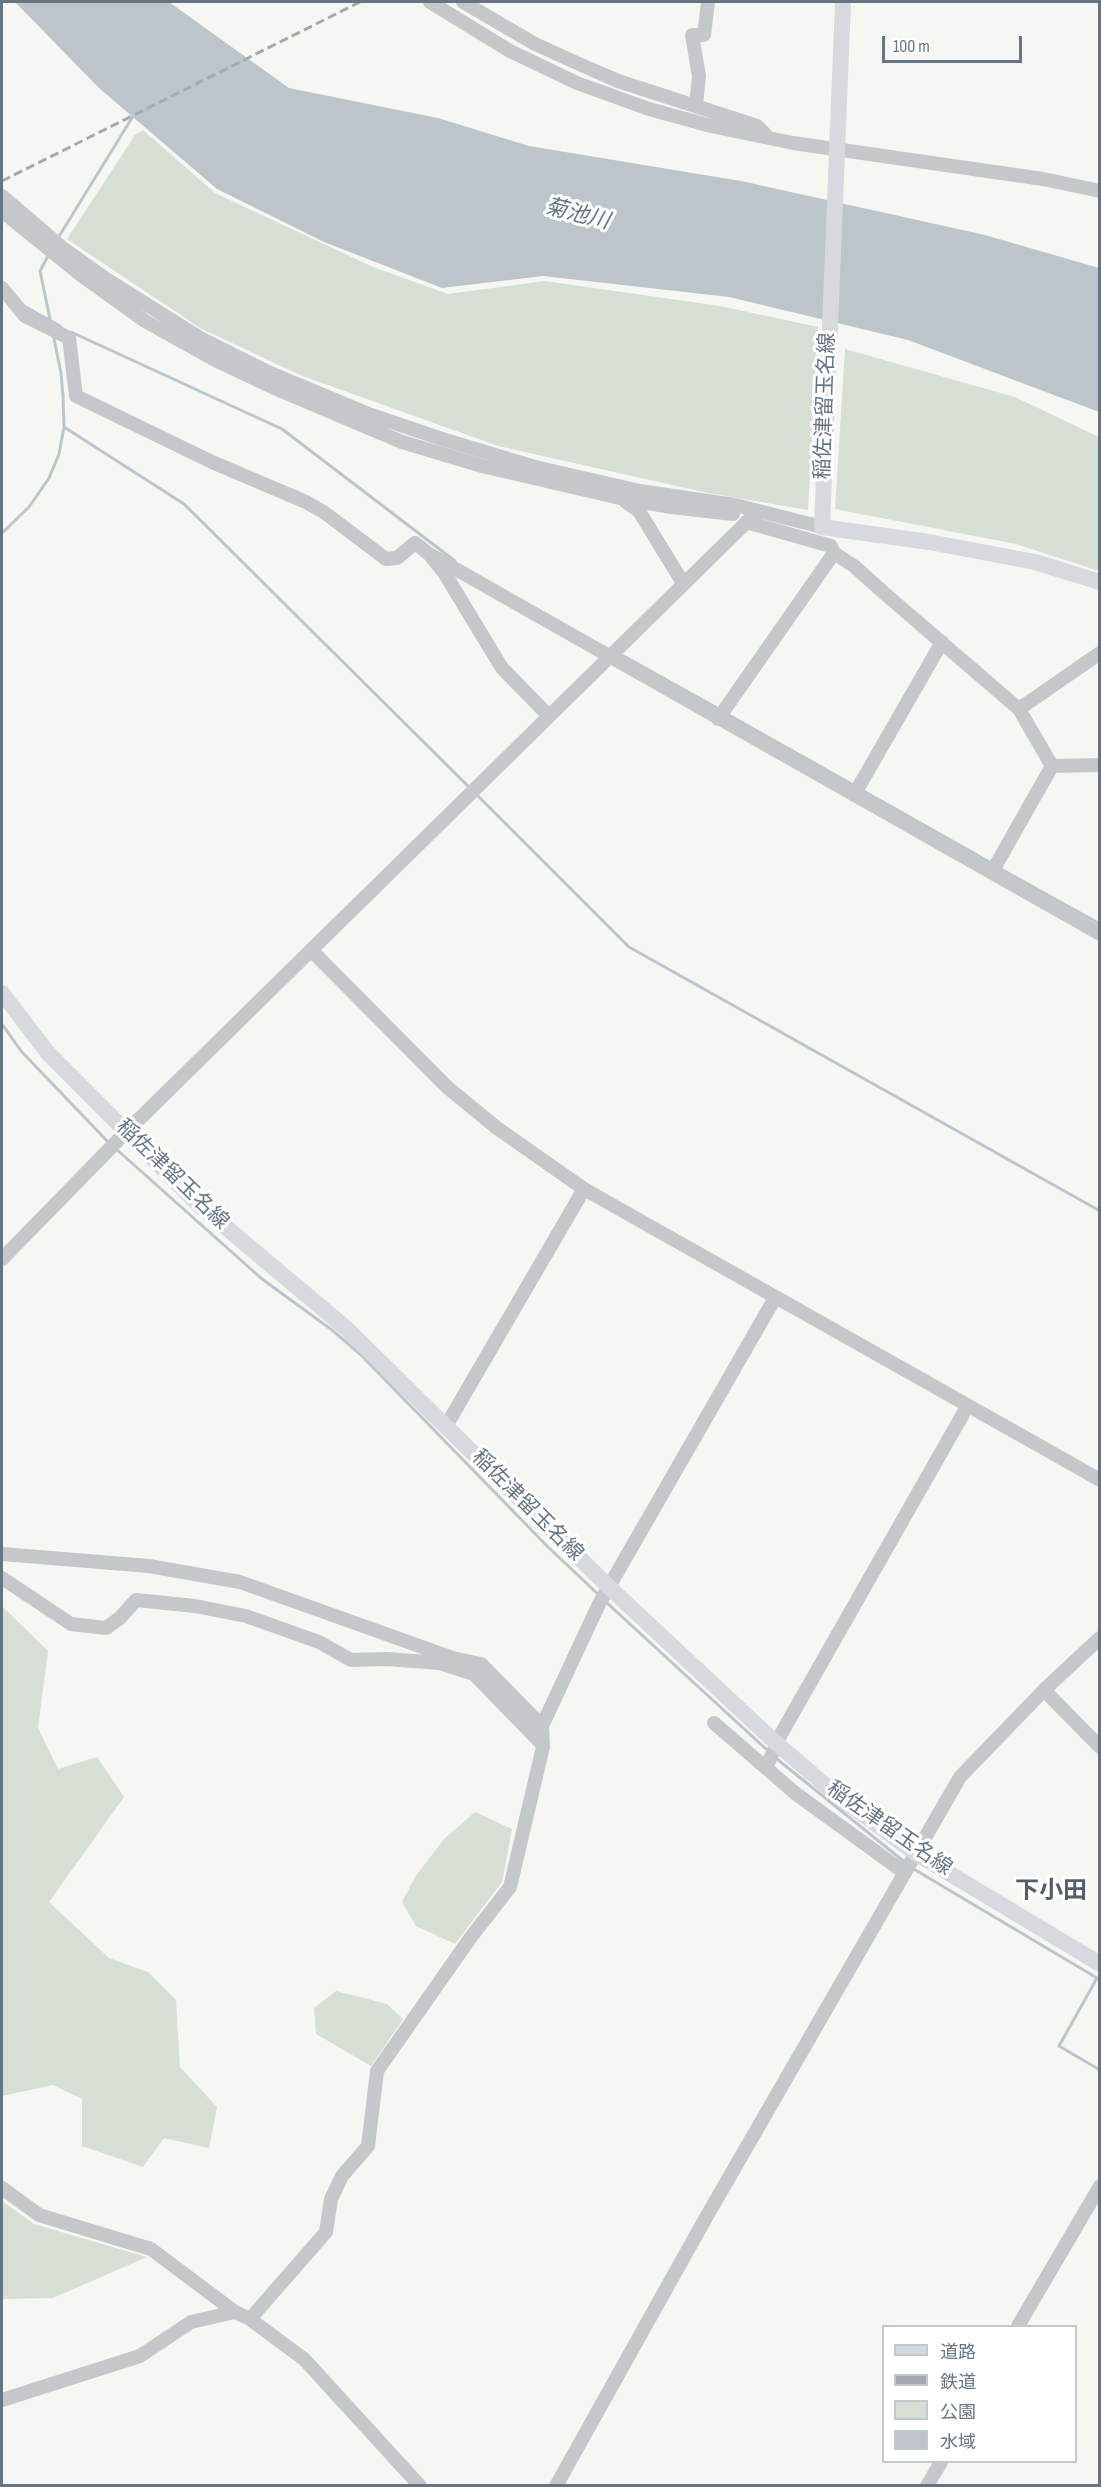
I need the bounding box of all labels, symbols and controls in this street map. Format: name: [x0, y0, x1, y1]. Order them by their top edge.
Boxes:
scale bar: [885, 24, 1024, 62]
text: 100 m: [893, 36, 930, 57]
water label: 菊池川: [542, 194, 612, 236]
street label: 稲佐津留玉名線: [811, 332, 841, 480]
street label: 稲佐津留玉名線: [110, 1115, 234, 1235]
street label: 稲佐津留玉名線: [466, 1445, 588, 1567]
street label: 稲佐津留玉名線: [822, 1777, 956, 1881]
district label: 下小田: [1015, 1878, 1087, 1906]
legend: [882, 2325, 1077, 2463]
text: 道路: [940, 2342, 976, 2363]
text: 鉄道: [940, 2372, 976, 2393]
text: 公園: [940, 2402, 976, 2423]
text: 水域: [940, 2432, 976, 2453]

